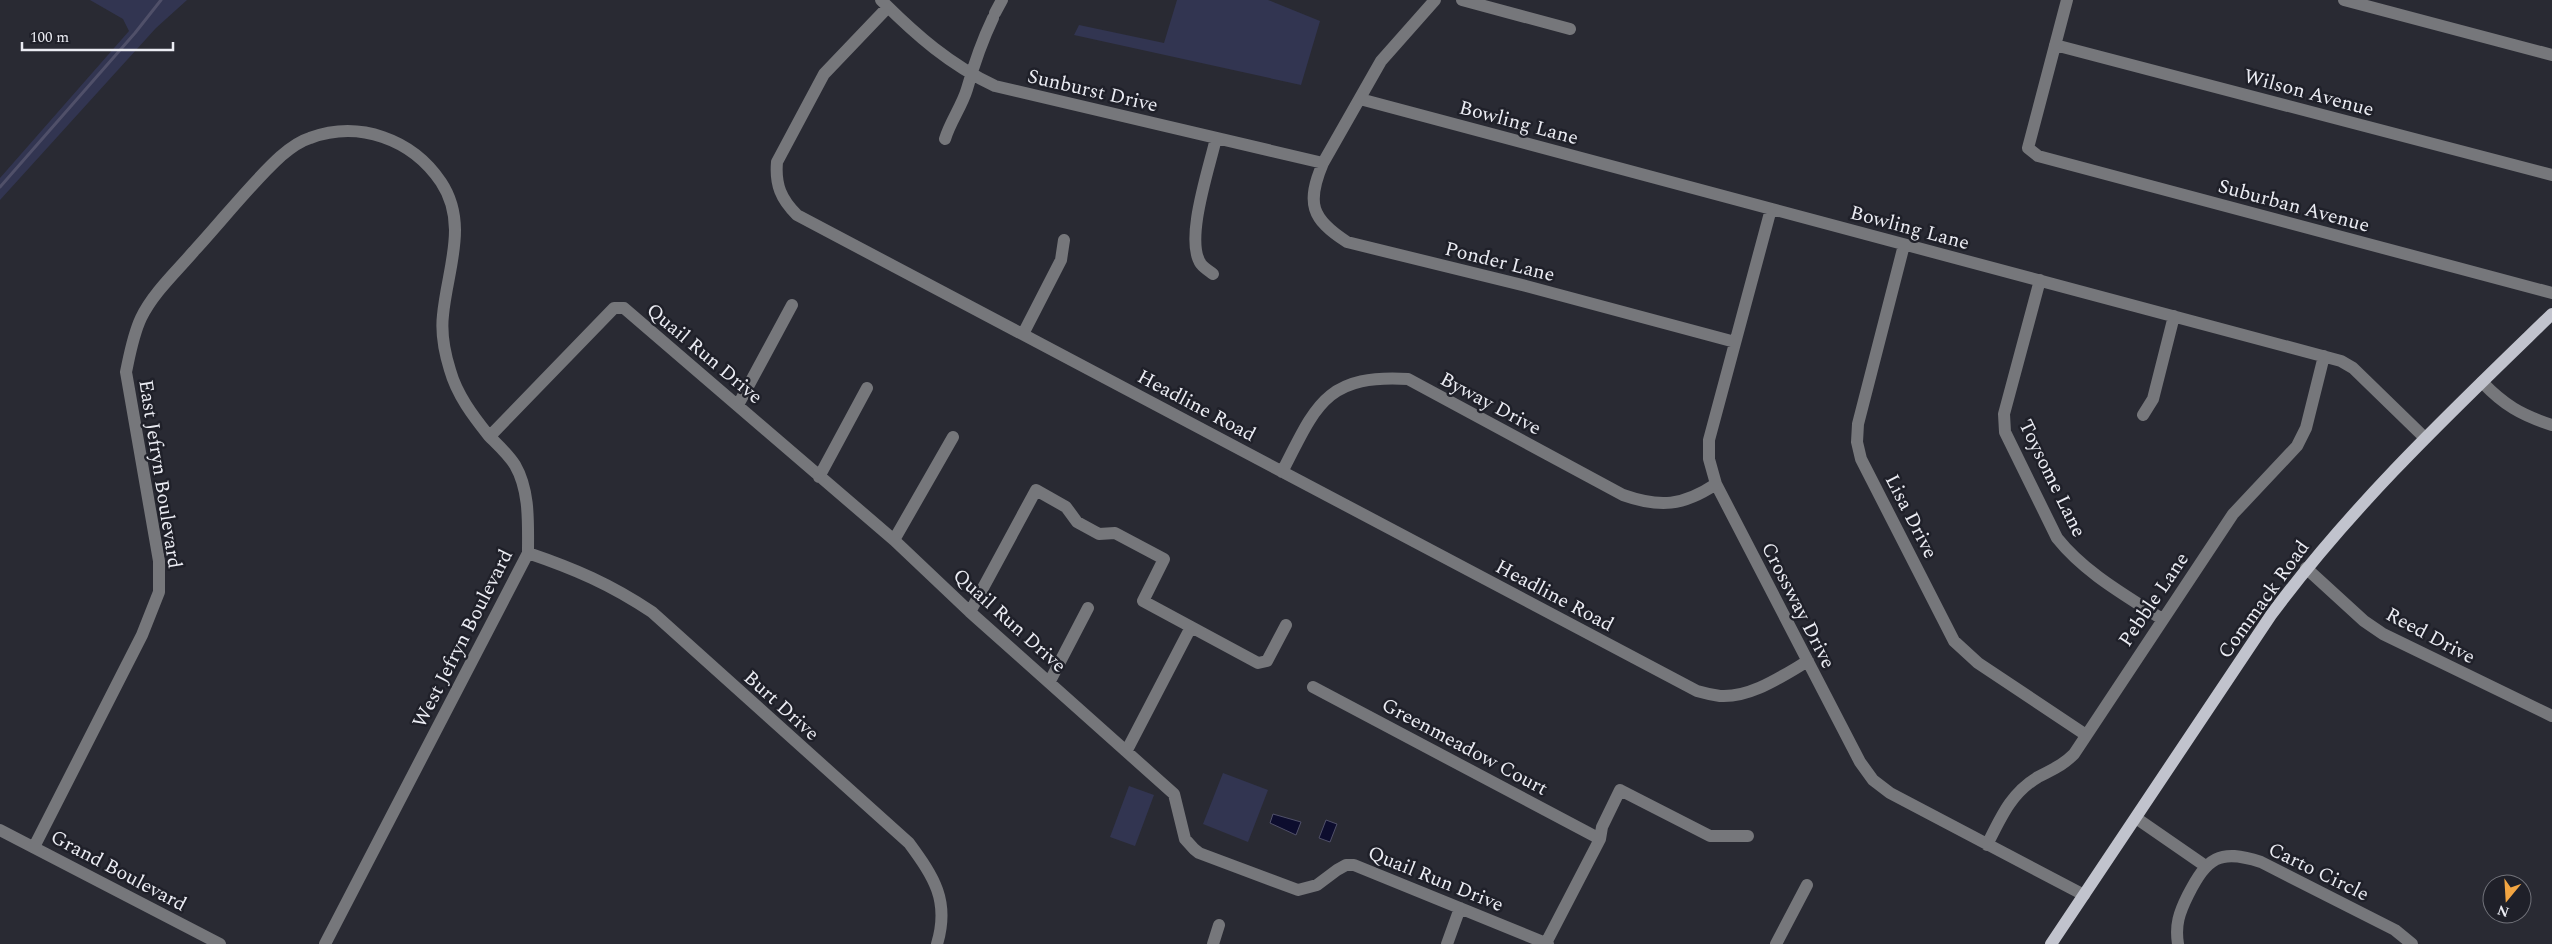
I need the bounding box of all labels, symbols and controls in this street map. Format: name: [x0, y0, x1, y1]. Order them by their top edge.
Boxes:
scale bar: [22, 20, 174, 52]
text: 100 m: [30, 26, 69, 49]
street label: Sunburst Drive: [1025, 61, 1161, 121]
street label: Wilson Avenue: [2240, 61, 2377, 125]
street label: Bowling Lane: [1456, 93, 1582, 153]
street label: Suburban Avenue: [2215, 171, 2373, 241]
street label: Bowling Lane: [1847, 198, 1973, 258]
street label: Ponder Lane: [1442, 234, 1558, 290]
street label: Quail Run Drive: [639, 296, 769, 412]
street label: Headline Road: [1132, 362, 1261, 450]
street label: Byway Drive: [1434, 365, 1547, 443]
street label: East Jefryn Boulevard: [130, 378, 190, 571]
street label: Toysome Lane: [2011, 414, 2094, 543]
street label: Lisa Drive: [1877, 469, 1945, 564]
street label: Commack Road: [2210, 534, 2317, 665]
street label: Crossway Drive: [1753, 537, 1843, 674]
street label: West Jefryn Boulevard: [405, 544, 521, 733]
street label: Pebble Lane: [2111, 546, 2197, 653]
street label: Headline Road: [1490, 552, 1619, 640]
street label: Quail Run Drive: [946, 561, 1073, 680]
street label: Reed Drive: [2380, 600, 2481, 672]
street label: Burt Drive: [737, 663, 826, 748]
street label: Greenmeadow Court: [1376, 690, 1553, 803]
street label: Grand Boulevard: [45, 822, 192, 919]
street label: Carto Circle: [2263, 835, 2374, 909]
street label: Quail Run Drive: [1363, 838, 1508, 920]
north arrow: [2482, 874, 2532, 924]
text: N: [2494, 899, 2512, 923]

